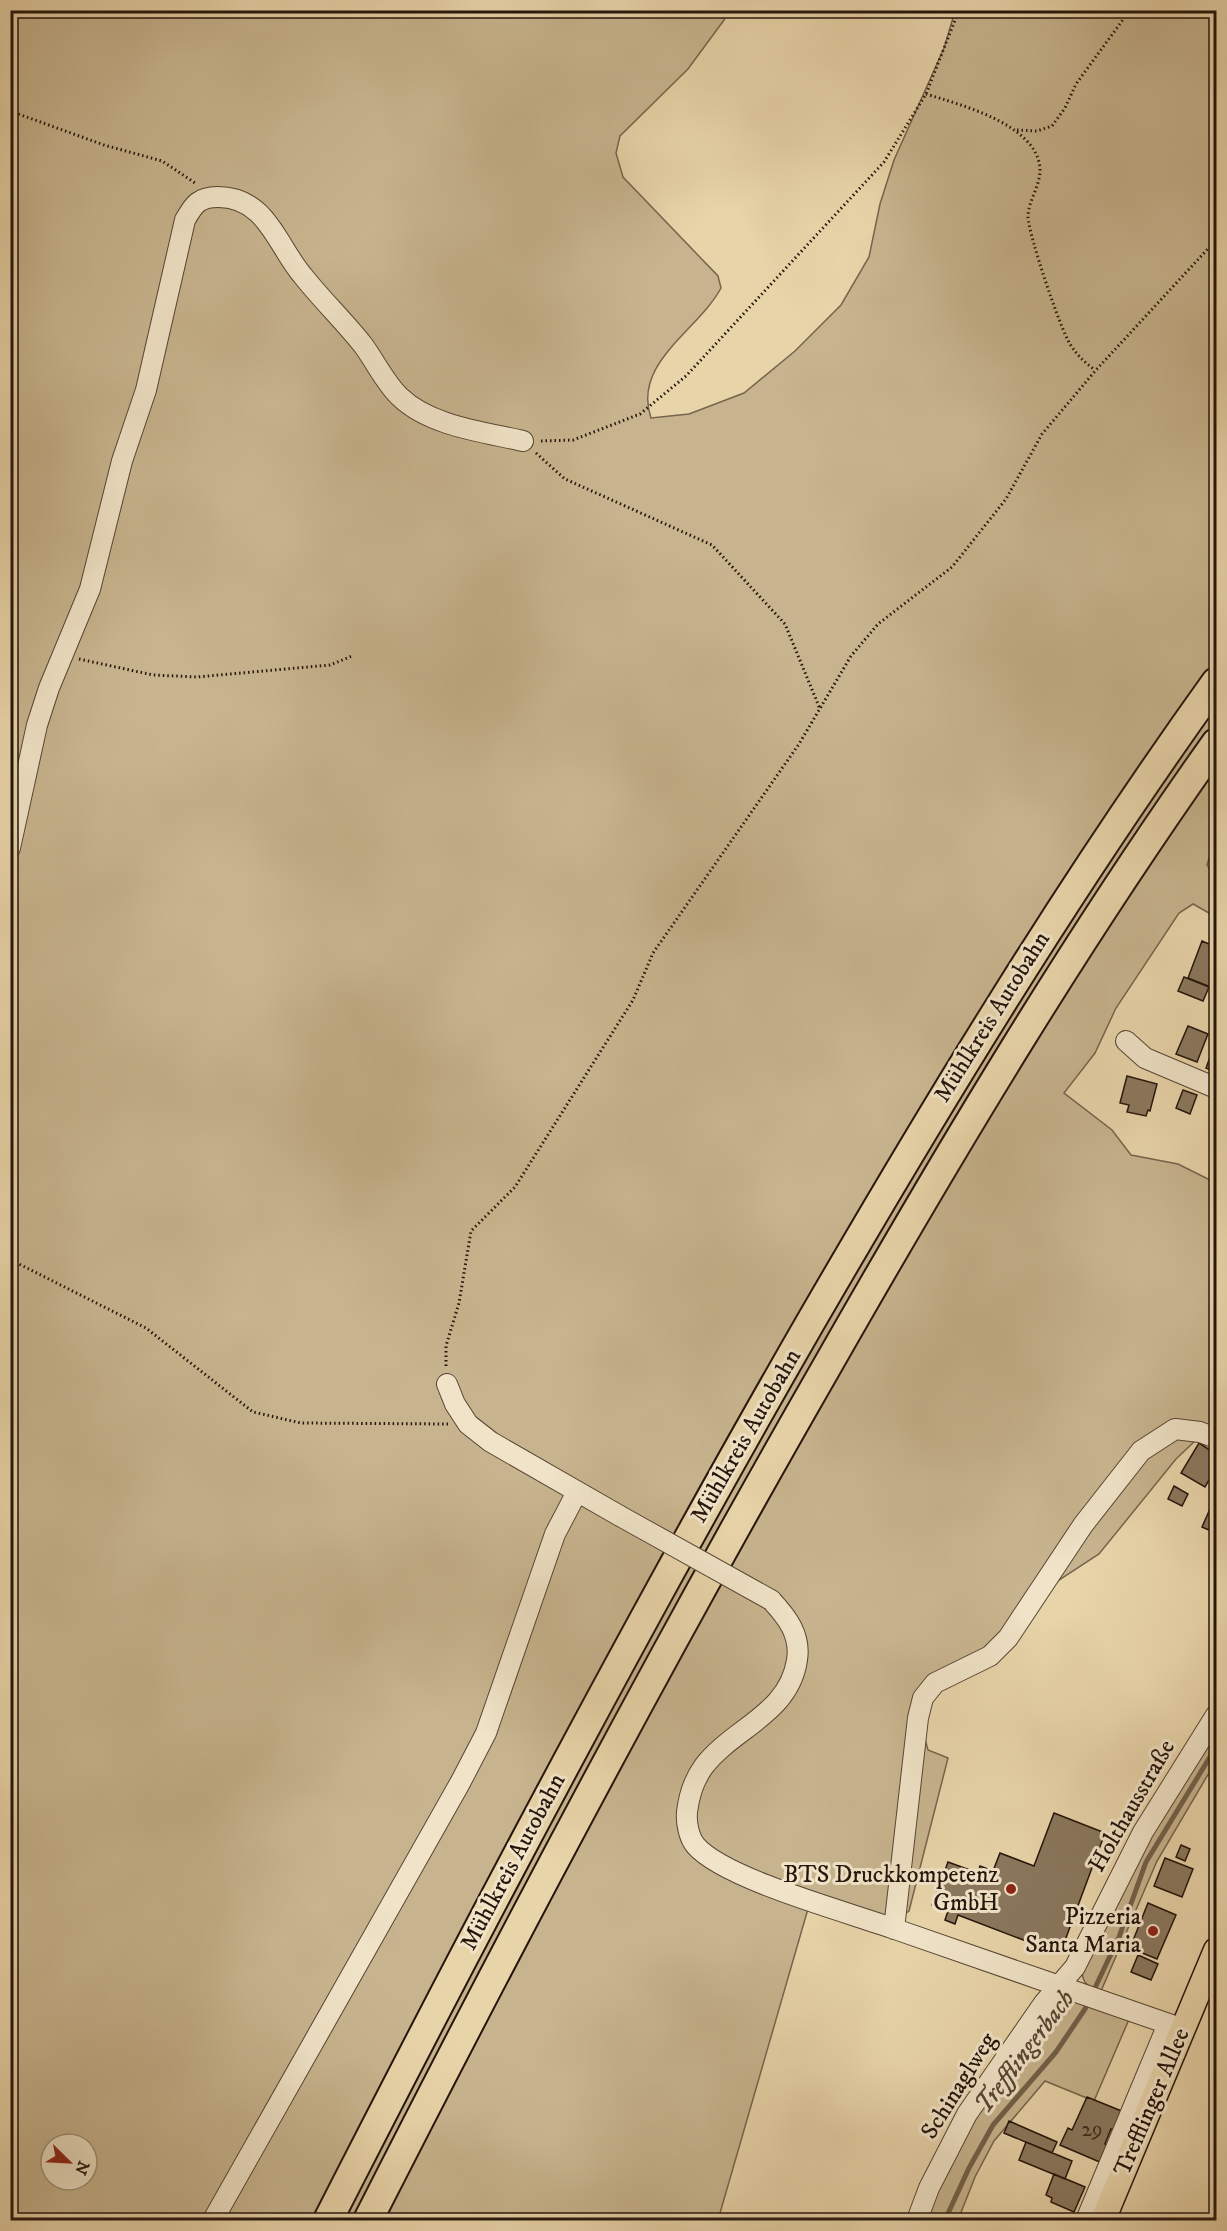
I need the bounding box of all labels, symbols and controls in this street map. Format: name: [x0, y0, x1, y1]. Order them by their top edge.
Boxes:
street label: Mühlkreis Autobahn: [927, 926, 1057, 1108]
street label: Mühlkreis Autobahn: [684, 1343, 808, 1528]
street label: Holthausstraße: [1082, 1734, 1182, 1878]
street label: Mühlkreis Autobahn: [454, 1768, 572, 1956]
place label: BTS Druckkompetenz GmbH: [783, 1860, 1000, 1918]
marker: BTS Druckkompetenz GmbH: [1004, 1882, 1018, 1896]
place label: Pizzeria Santa Maria: [1025, 1902, 1142, 1960]
marker: Pizzeria Santa Maria: [1146, 1924, 1160, 1938]
water label: Trefflingerbach: [968, 1983, 1082, 2120]
street label: Trefflinger Allee: [1107, 2024, 1197, 2180]
street label: Schinaglweg: [914, 2027, 1004, 2145]
house number: 29: [1082, 2117, 1102, 2143]
north arrow: [39, 2132, 99, 2192]
text: N: [70, 2158, 94, 2178]

